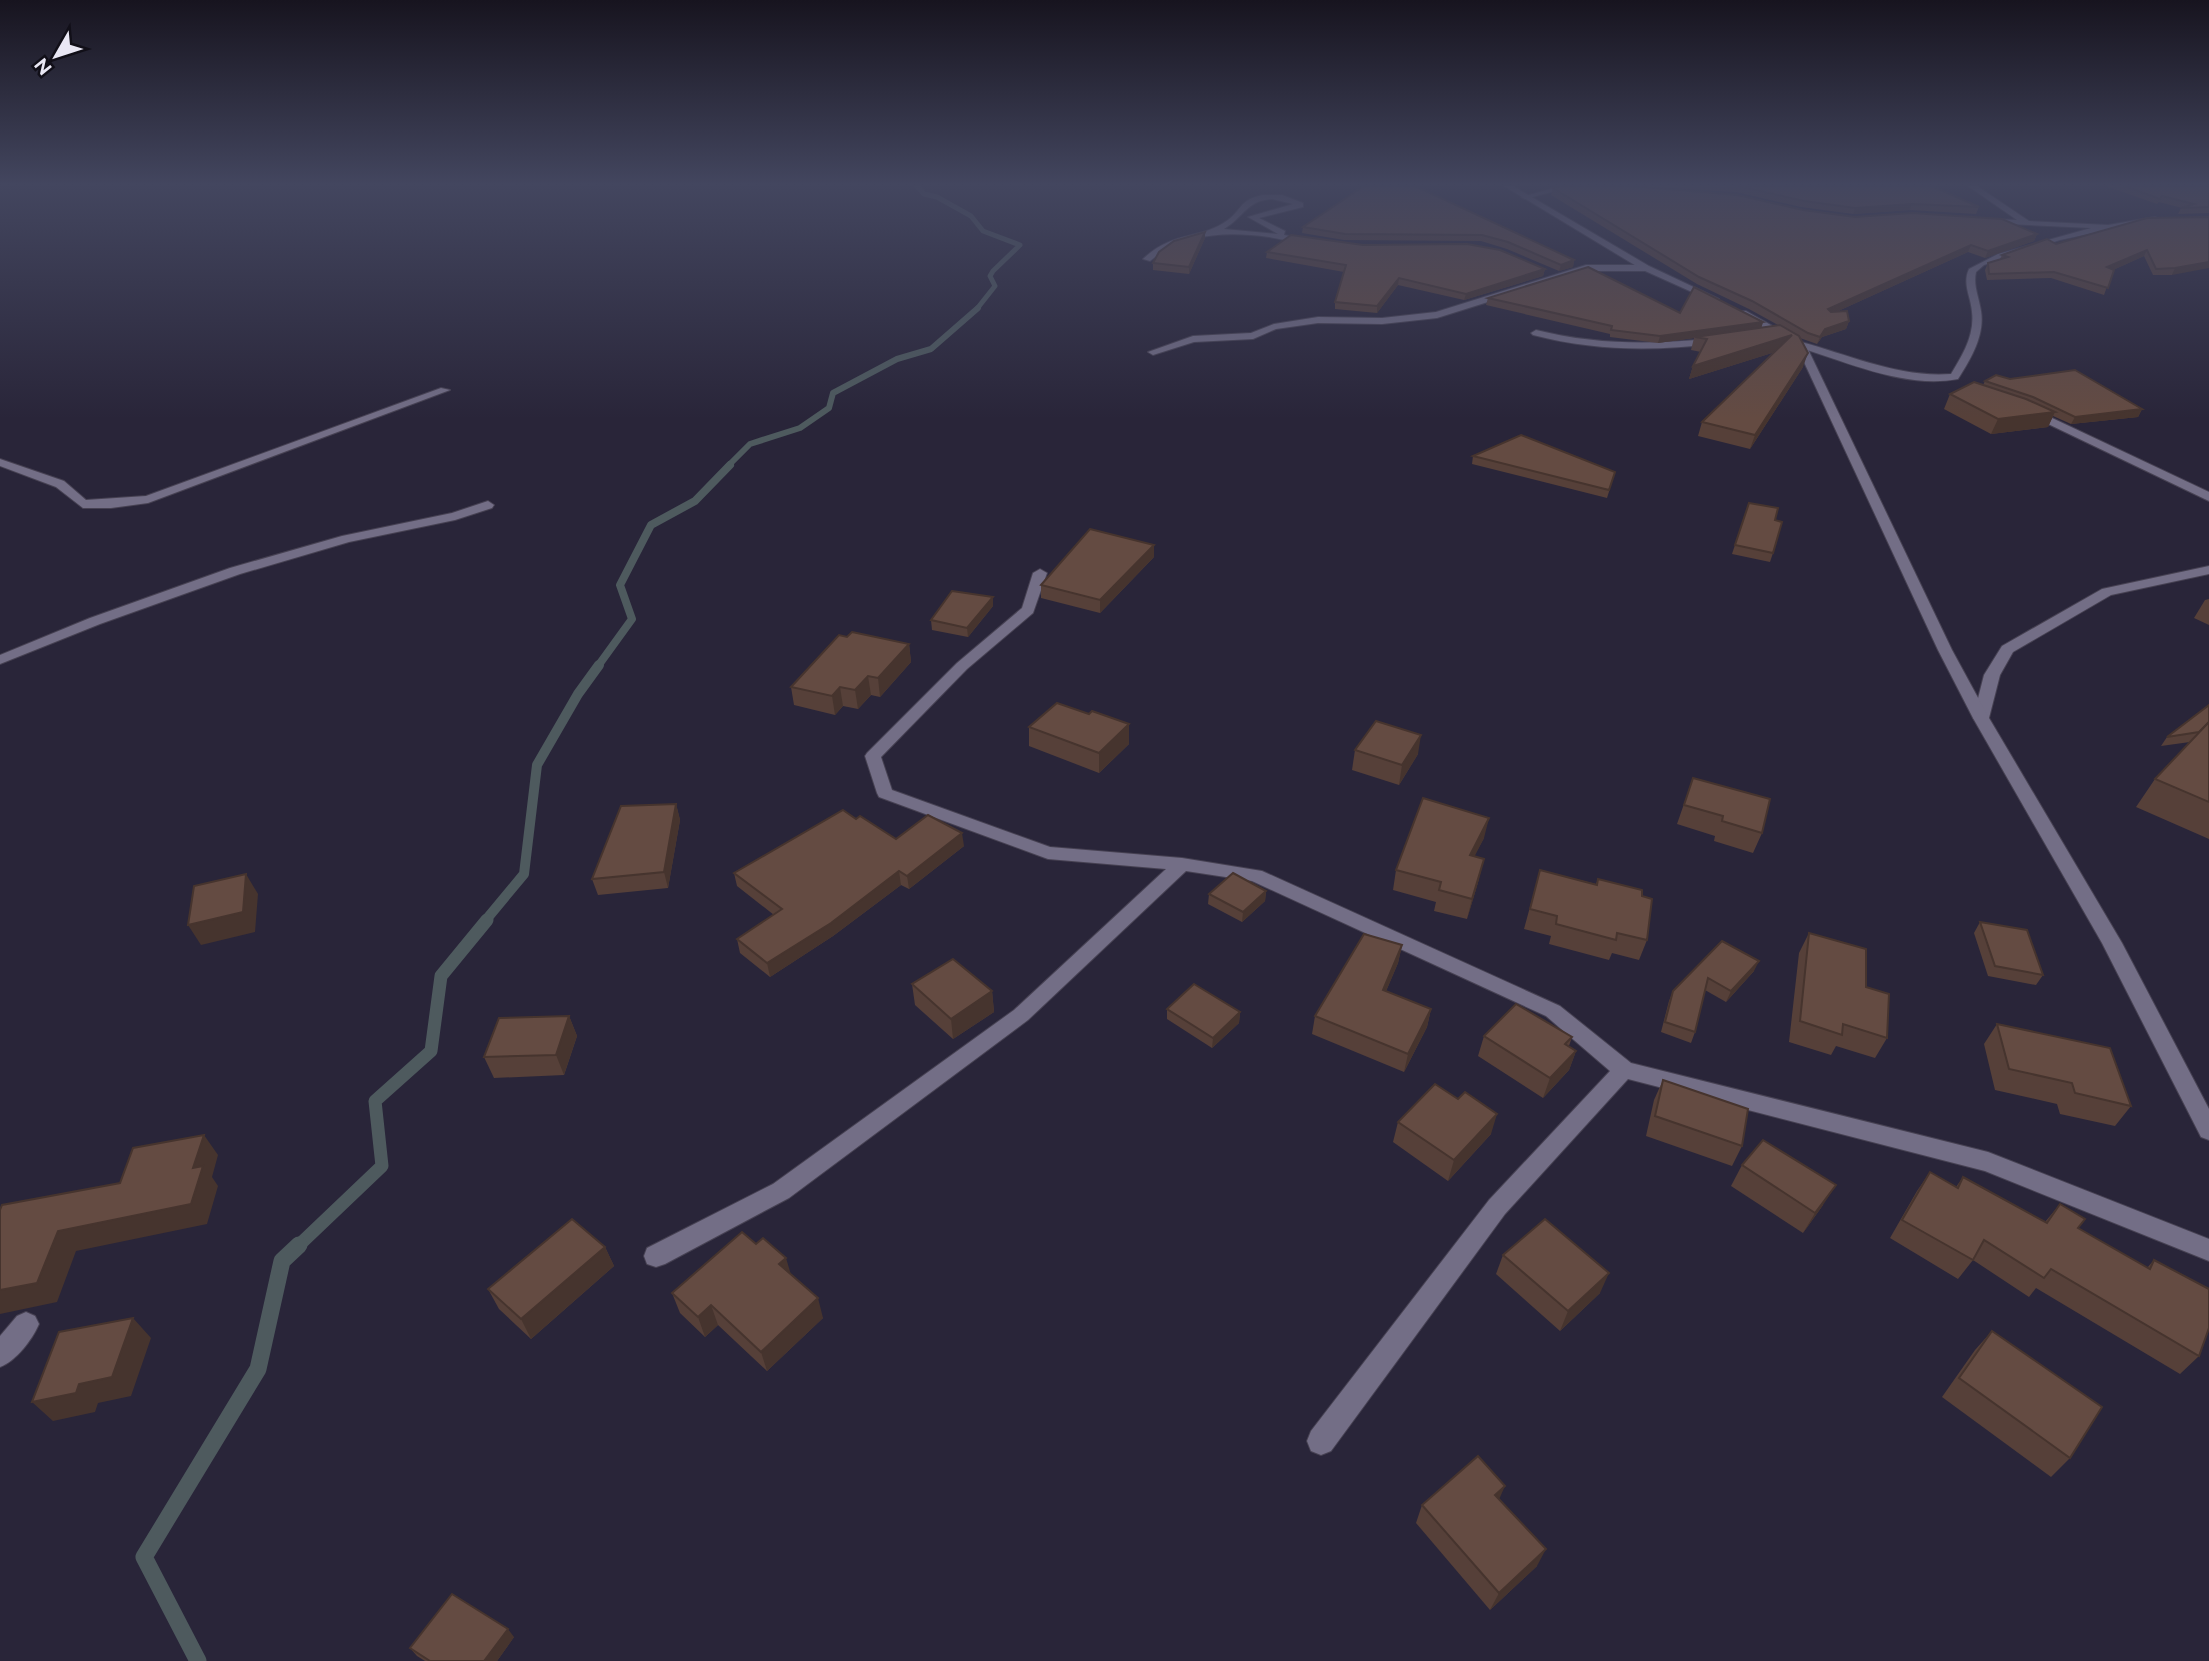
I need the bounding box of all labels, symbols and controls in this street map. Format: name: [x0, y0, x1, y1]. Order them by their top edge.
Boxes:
north arrow: [21, 21, 91, 91]
text: N: [30, 54, 56, 79]

